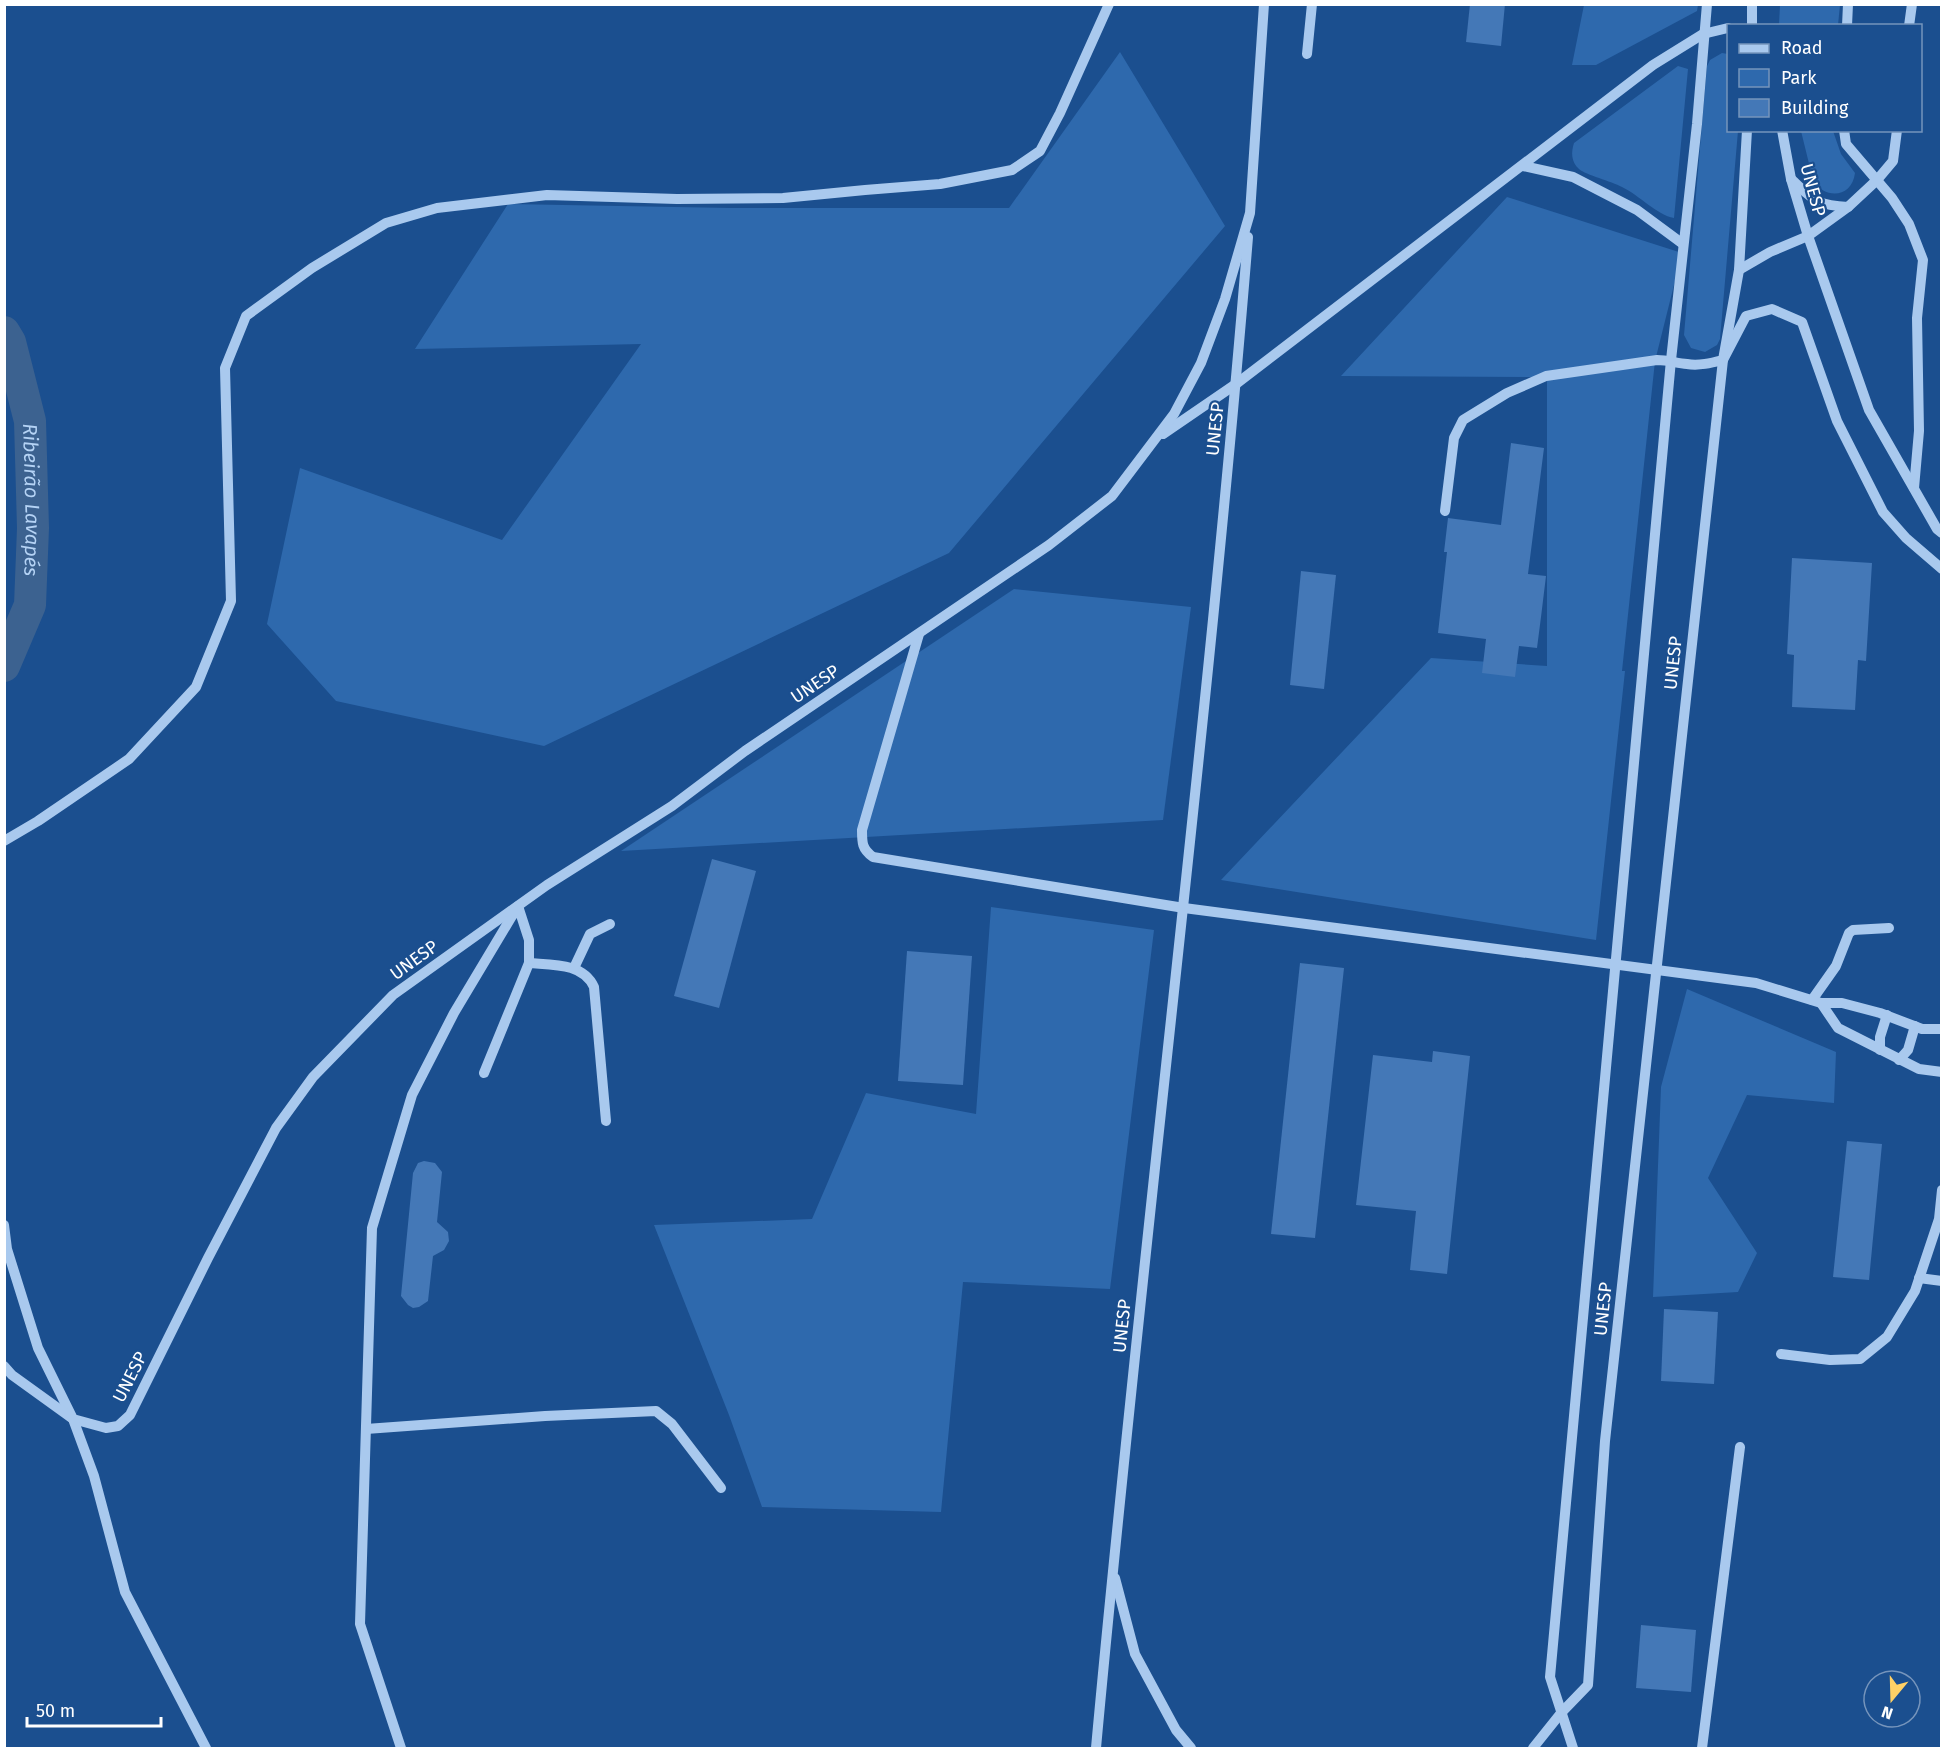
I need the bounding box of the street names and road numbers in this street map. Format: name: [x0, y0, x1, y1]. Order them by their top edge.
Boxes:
street label: UNESP: [1795, 161, 1831, 219]
street label: UNESP: [1201, 401, 1229, 457]
street label: UNESP: [1659, 635, 1687, 691]
street label: UNESP: [786, 660, 844, 708]
street label: UNESP: [386, 935, 442, 985]
street label: UNESP: [1589, 1281, 1617, 1337]
street label: UNESP: [1108, 1298, 1136, 1354]
street label: UNESP: [108, 1348, 152, 1406]

